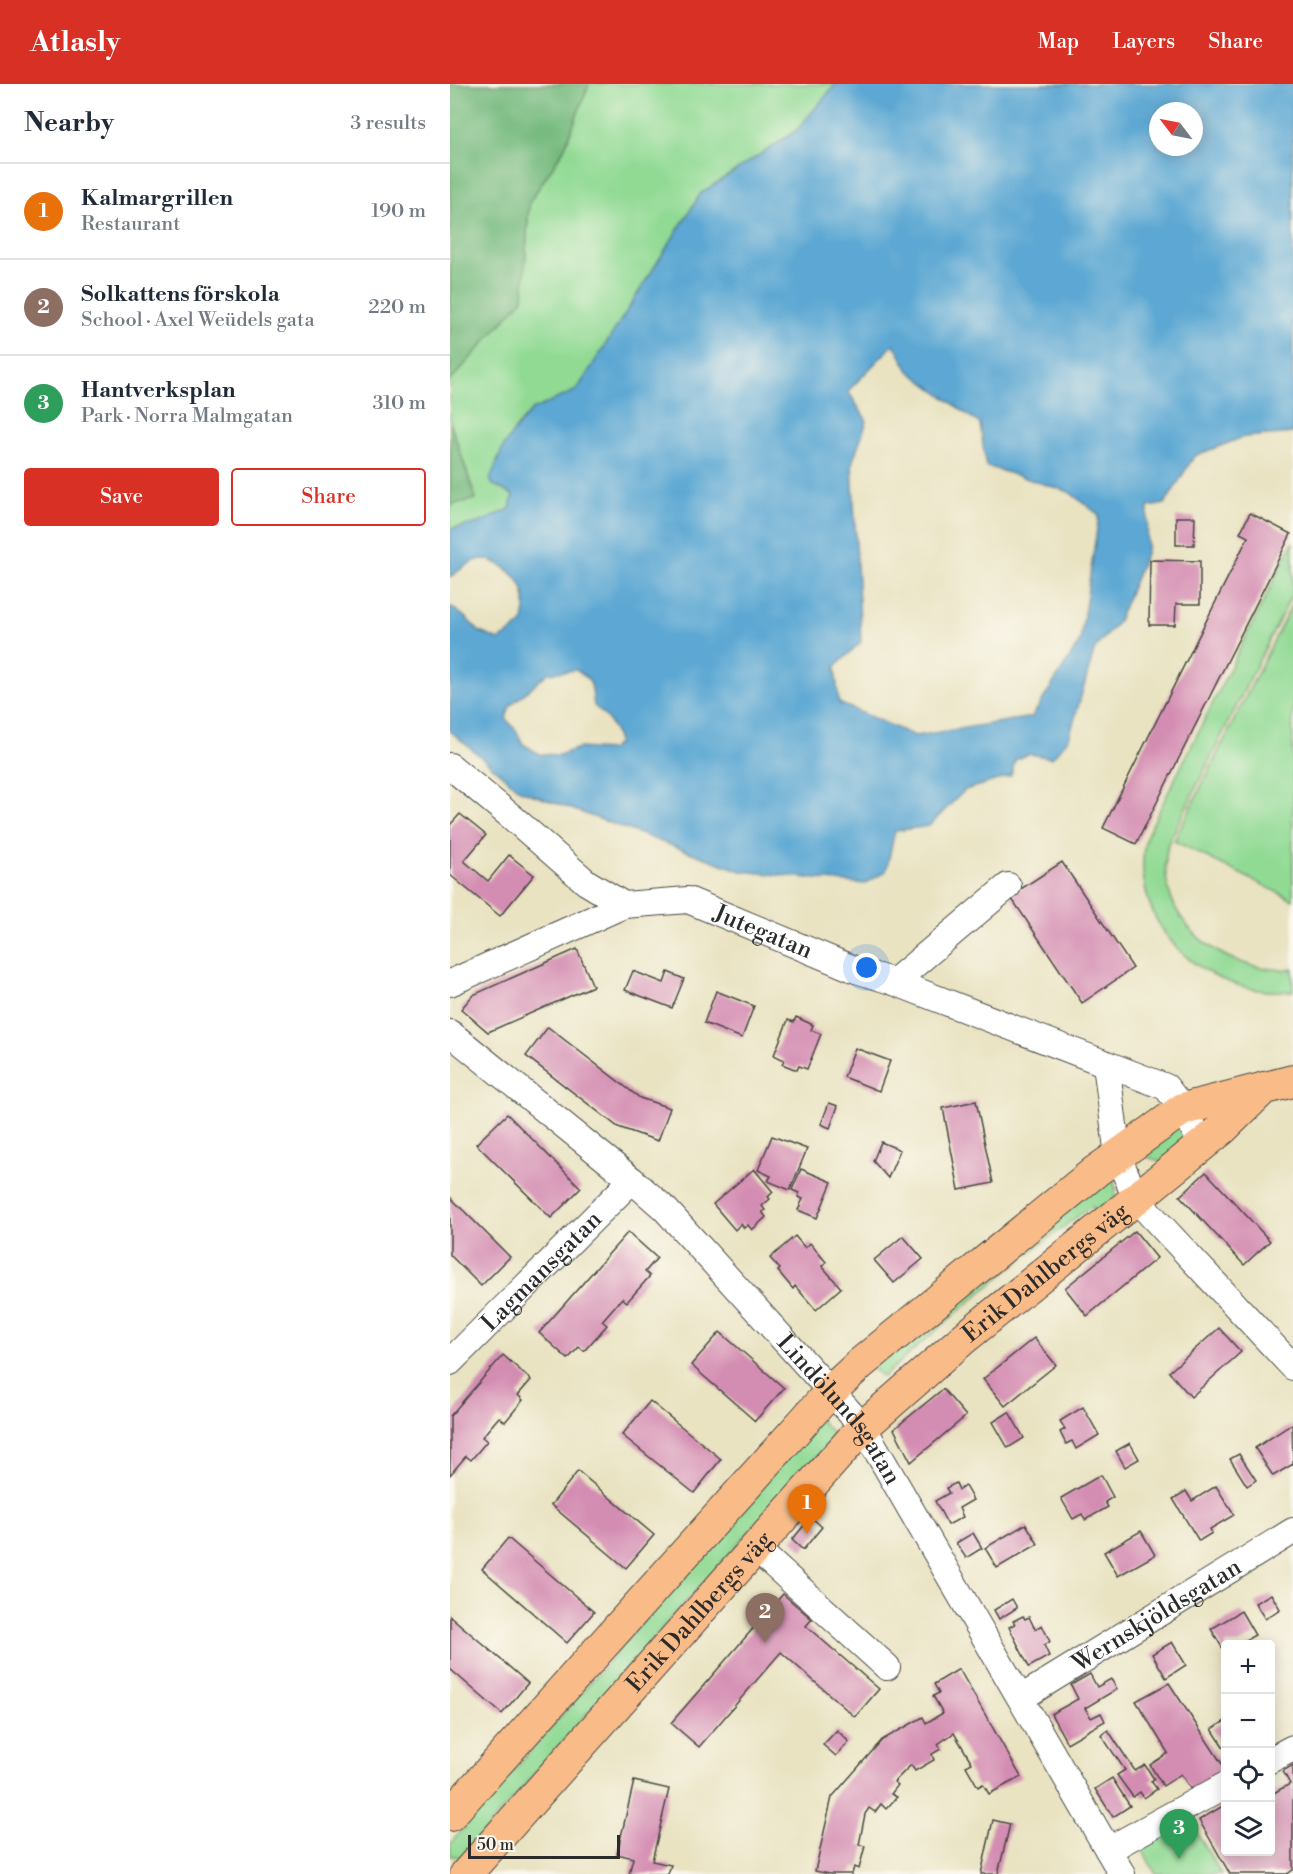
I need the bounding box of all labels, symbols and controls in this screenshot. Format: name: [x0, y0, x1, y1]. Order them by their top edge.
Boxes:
text: Atlasly: [30, 25, 120, 60]
text: Map: [1038, 29, 1079, 55]
text: Layers: [1112, 29, 1175, 55]
text: Share: [1208, 29, 1263, 55]
north arrow: [1149, 102, 1203, 156]
text: Nearby: [24, 107, 114, 139]
text: 3 results: [350, 111, 426, 136]
text: Kalmargrillen: [81, 185, 233, 212]
text: 1: [39, 199, 48, 224]
text: 190 m: [371, 199, 426, 224]
text: Restaurant: [81, 212, 180, 237]
text: Solkattens förskola: [81, 281, 280, 308]
text: 2: [37, 295, 50, 320]
text: 220 m: [368, 295, 426, 320]
text: School · Axel Weüdels gata: [81, 308, 315, 333]
text: Hantverksplan: [81, 377, 236, 404]
text: 3: [37, 391, 50, 416]
text: 310 m: [373, 391, 426, 416]
text: Park · Norra Malmgatan: [81, 404, 293, 429]
button: Save: [24, 468, 219, 526]
button: Share: [231, 468, 426, 526]
street label: Jutegatan: [708, 898, 817, 966]
your location: [852, 953, 881, 982]
street label: Erik Dahlbergs väg: [957, 1196, 1136, 1349]
street label: Lagmansgatan: [475, 1205, 609, 1338]
street label: Lindölundsgatan: [770, 1328, 907, 1490]
pin: 1: [788, 1484, 826, 1534]
street label: Erik Dahlbergs väg: [620, 1525, 780, 1699]
street label: Wernskjöldsgatan: [1066, 1552, 1247, 1679]
pin: 2: [746, 1594, 784, 1643]
map controls: [1221, 1640, 1275, 1856]
button: +: [1221, 1640, 1275, 1694]
button: −: [1221, 1694, 1275, 1748]
button: locate: [1221, 1748, 1275, 1802]
button: layers: [1221, 1802, 1275, 1856]
pin: 3: [1160, 1810, 1198, 1859]
scale bar: [468, 1832, 620, 1860]
text: 50 m: [477, 1835, 514, 1855]

